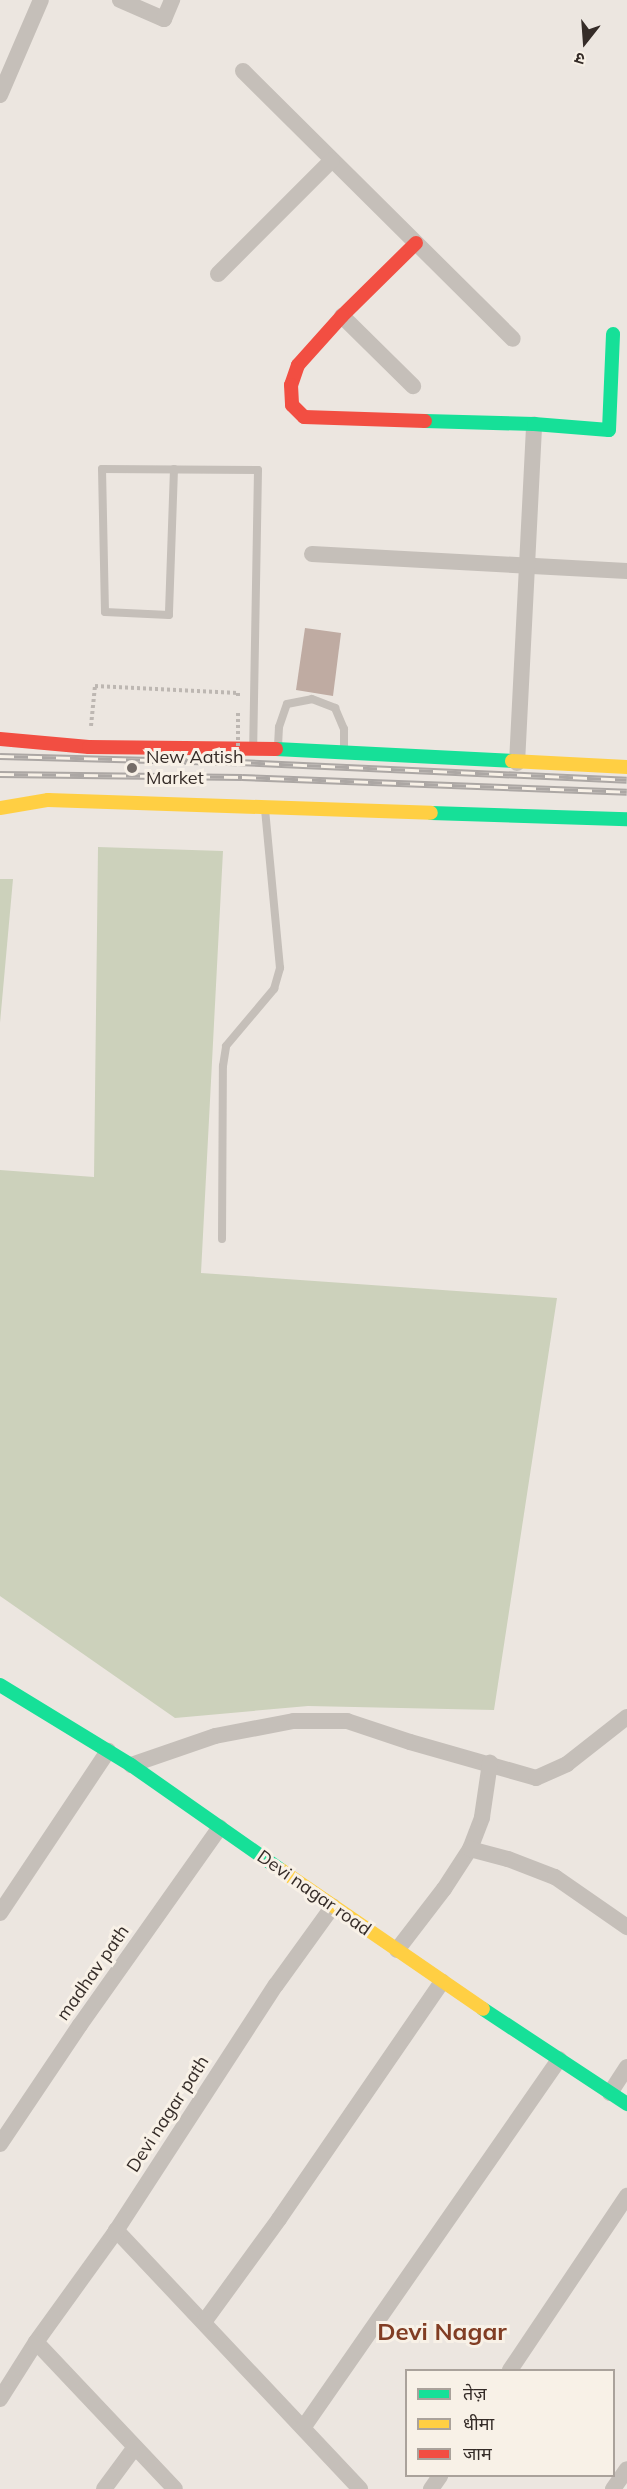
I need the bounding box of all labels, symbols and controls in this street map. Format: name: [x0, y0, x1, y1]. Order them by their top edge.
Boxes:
north arrow: [555, 12, 615, 72]
text: उ: [572, 48, 587, 70]
place label: New Aatish Market: [146, 747, 244, 789]
marker: New Aatish Market: [123, 759, 141, 777]
street label: Devi nagar road: [253, 1846, 375, 1940]
street label: madhav path: [52, 1921, 134, 2025]
street label: Devi nagar path: [122, 2052, 214, 2176]
district label: Devi Nagar: [377, 2318, 507, 2346]
legend: [405, 2369, 615, 2477]
text: तेज़: [463, 2382, 487, 2405]
text: धीमा: [463, 2412, 494, 2435]
text: जाम: [463, 2442, 492, 2465]

